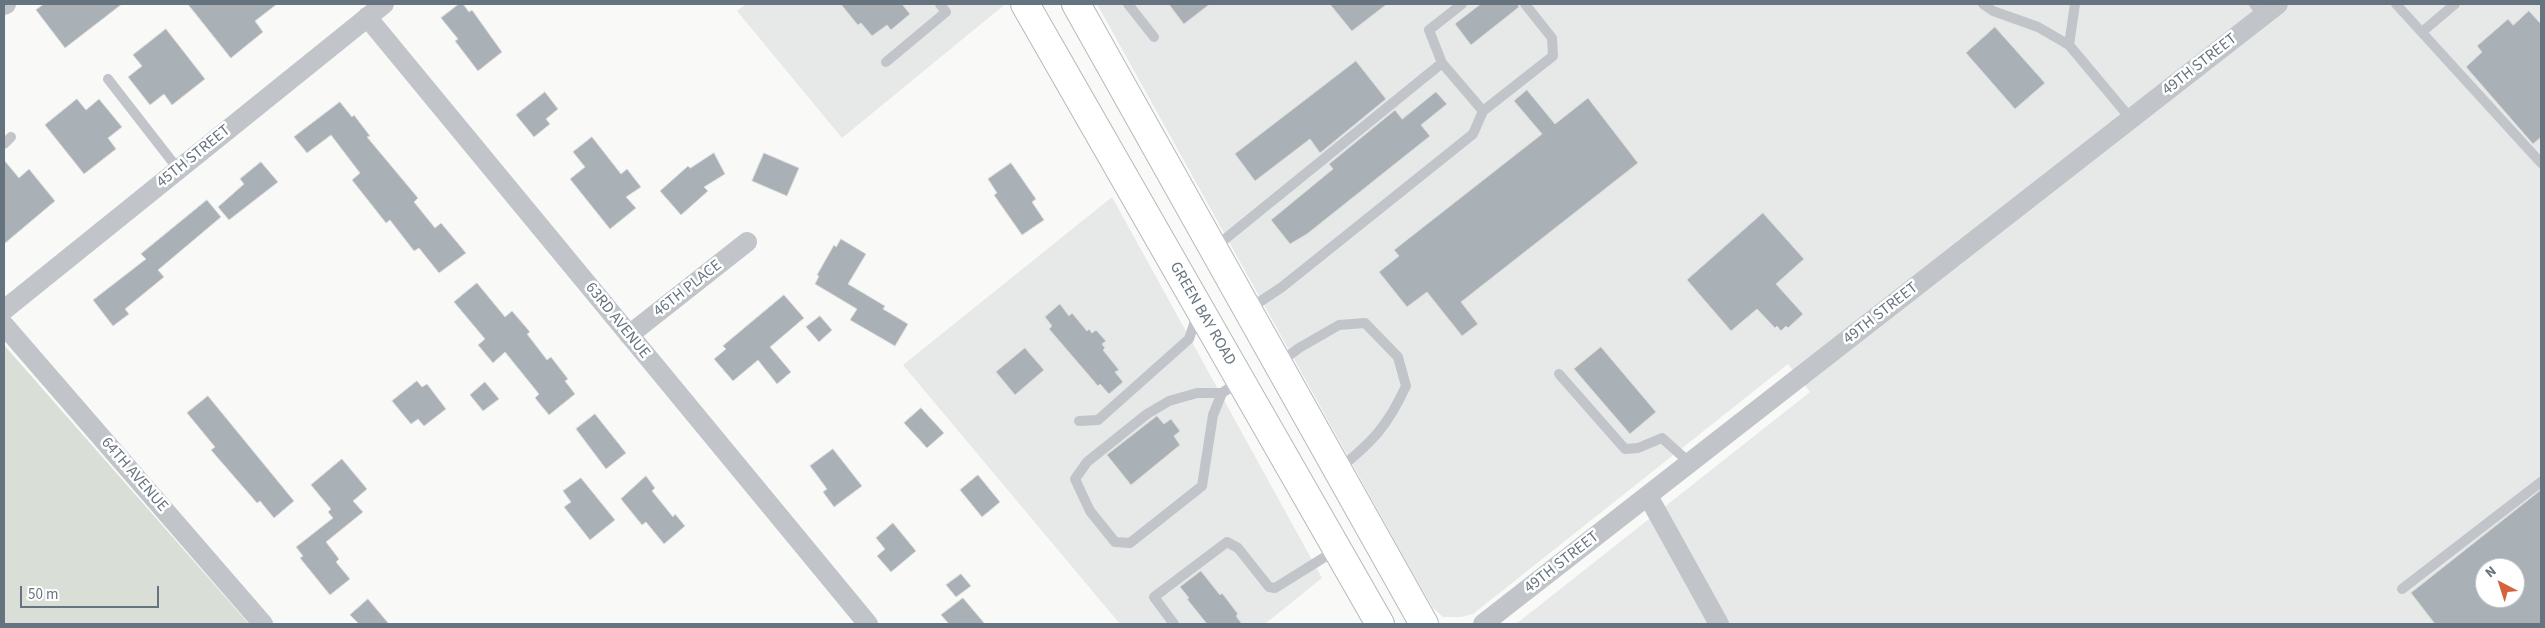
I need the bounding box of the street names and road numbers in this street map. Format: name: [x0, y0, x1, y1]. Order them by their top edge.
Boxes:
street label: 49TH STREET: [2159, 30, 2241, 100]
street label: 45TH STREET: [153, 121, 235, 193]
street label: 46TH PLACE: [650, 256, 726, 322]
street label: GREEN BAY ROAD: [1165, 259, 1239, 369]
street label: 63RD AVENUE: [580, 279, 654, 363]
street label: 49TH STREET: [1840, 279, 1922, 349]
street label: 64TH AVENUE: [96, 434, 172, 516]
street label: 49TH STREET: [1521, 528, 1603, 598]

